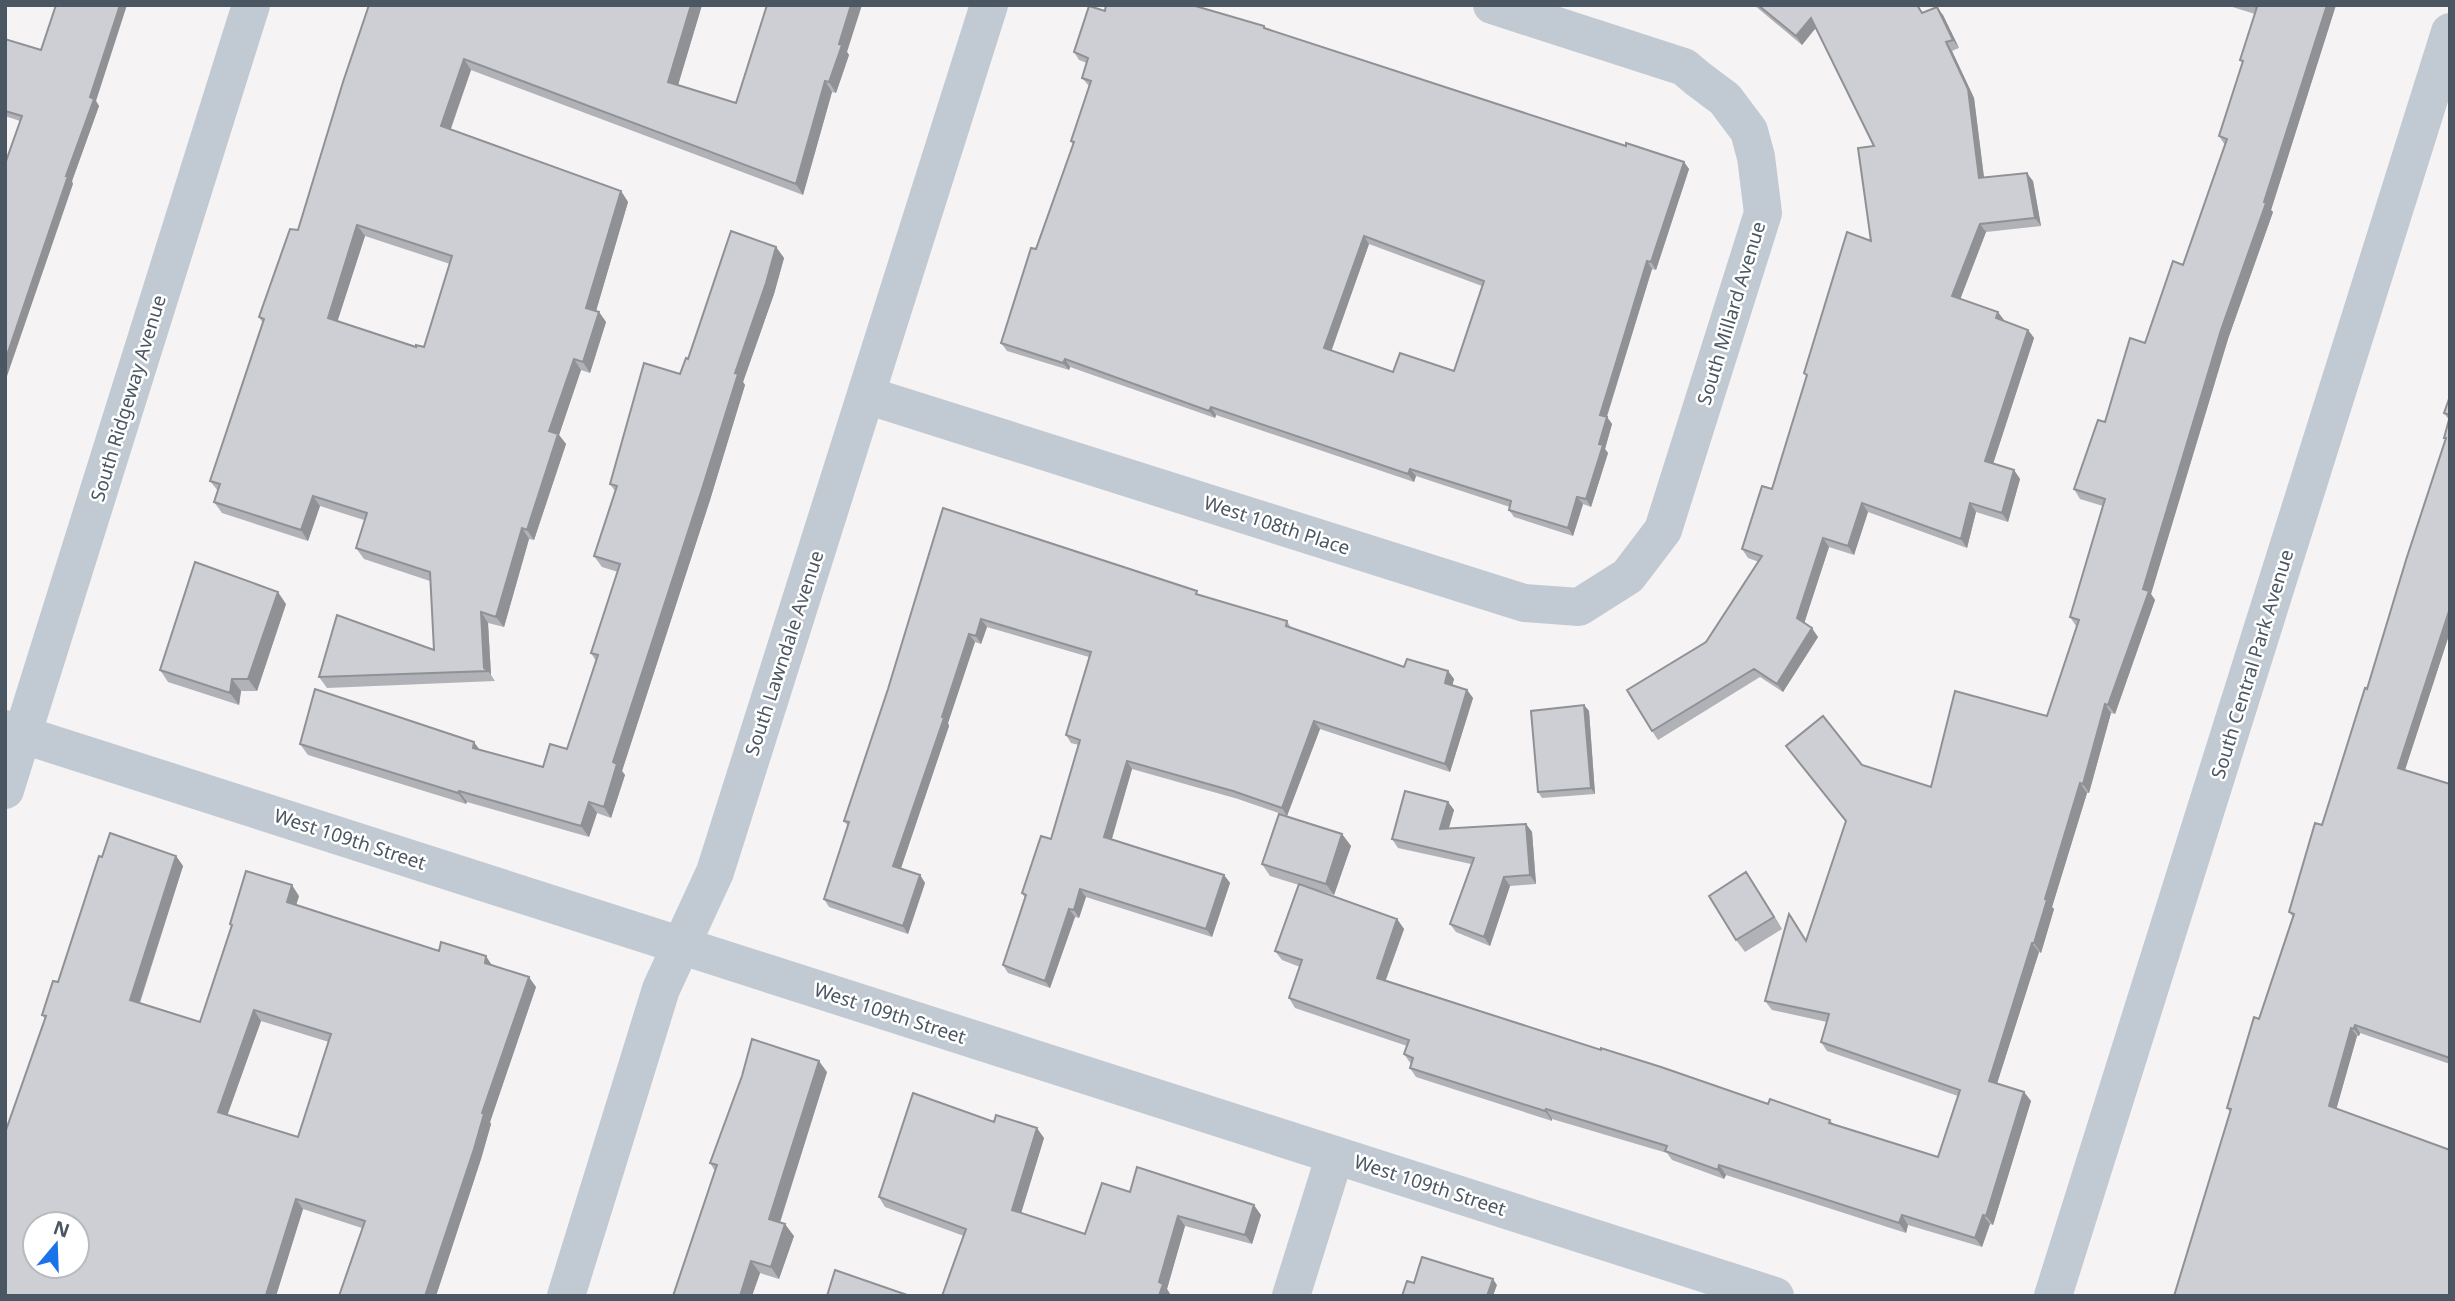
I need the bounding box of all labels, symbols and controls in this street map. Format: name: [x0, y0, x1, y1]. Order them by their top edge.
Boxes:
street label: South Millard Avenue: [1691, 218, 1771, 408]
street label: South Ridgeway Avenue: [84, 292, 172, 504]
street label: West 108th Place: [1201, 489, 1353, 561]
street label: South Central Park Avenue: [2205, 546, 2299, 782]
street label: South Lawndale Avenue: [739, 547, 829, 759]
street label: West 109th Street: [271, 802, 429, 876]
street label: West 109th Street: [811, 976, 969, 1050]
street label: West 109th Street: [1351, 1148, 1509, 1222]
north arrow: [21, 1210, 91, 1280]
text: N: [50, 1214, 73, 1244]

